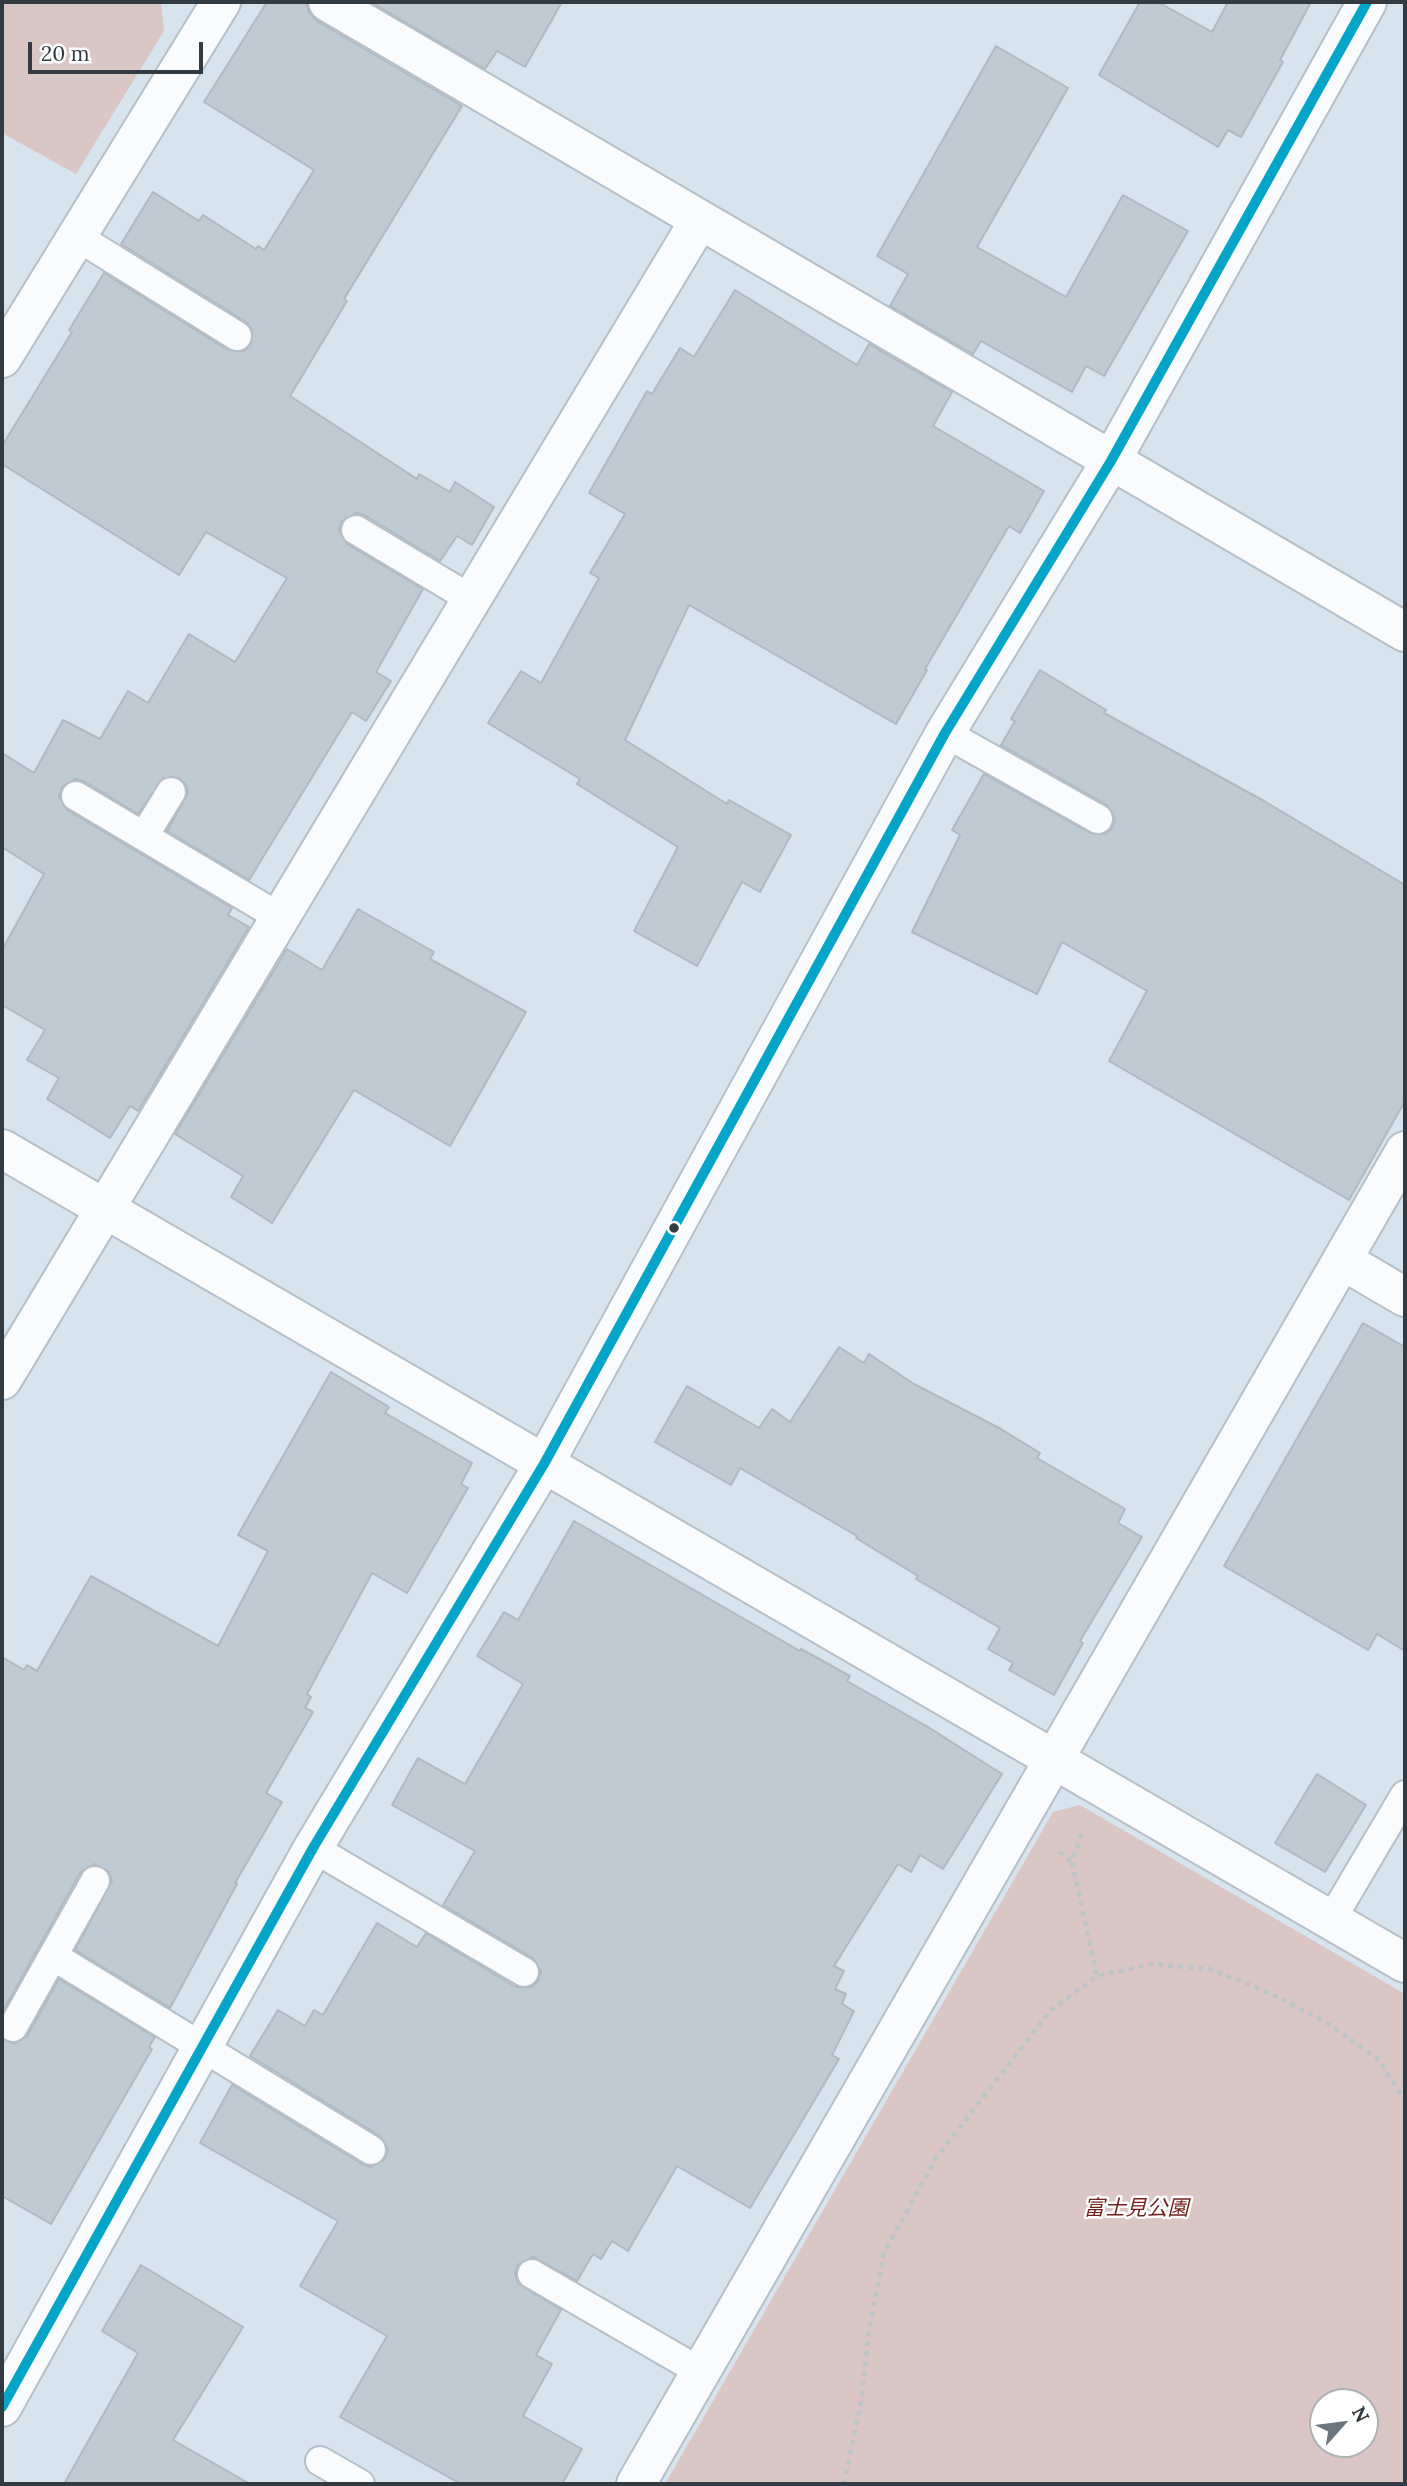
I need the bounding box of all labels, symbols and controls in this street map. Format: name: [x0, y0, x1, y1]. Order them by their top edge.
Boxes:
scale bar: [32, 28, 206, 72]
text: 20 m: [41, 40, 90, 67]
unlabelled marker: [667, 1221, 681, 1235]
park label: 富士見公園: [1084, 2196, 1188, 2222]
north arrow: [1309, 2388, 1379, 2458]
text: N: [1347, 2402, 1375, 2426]

